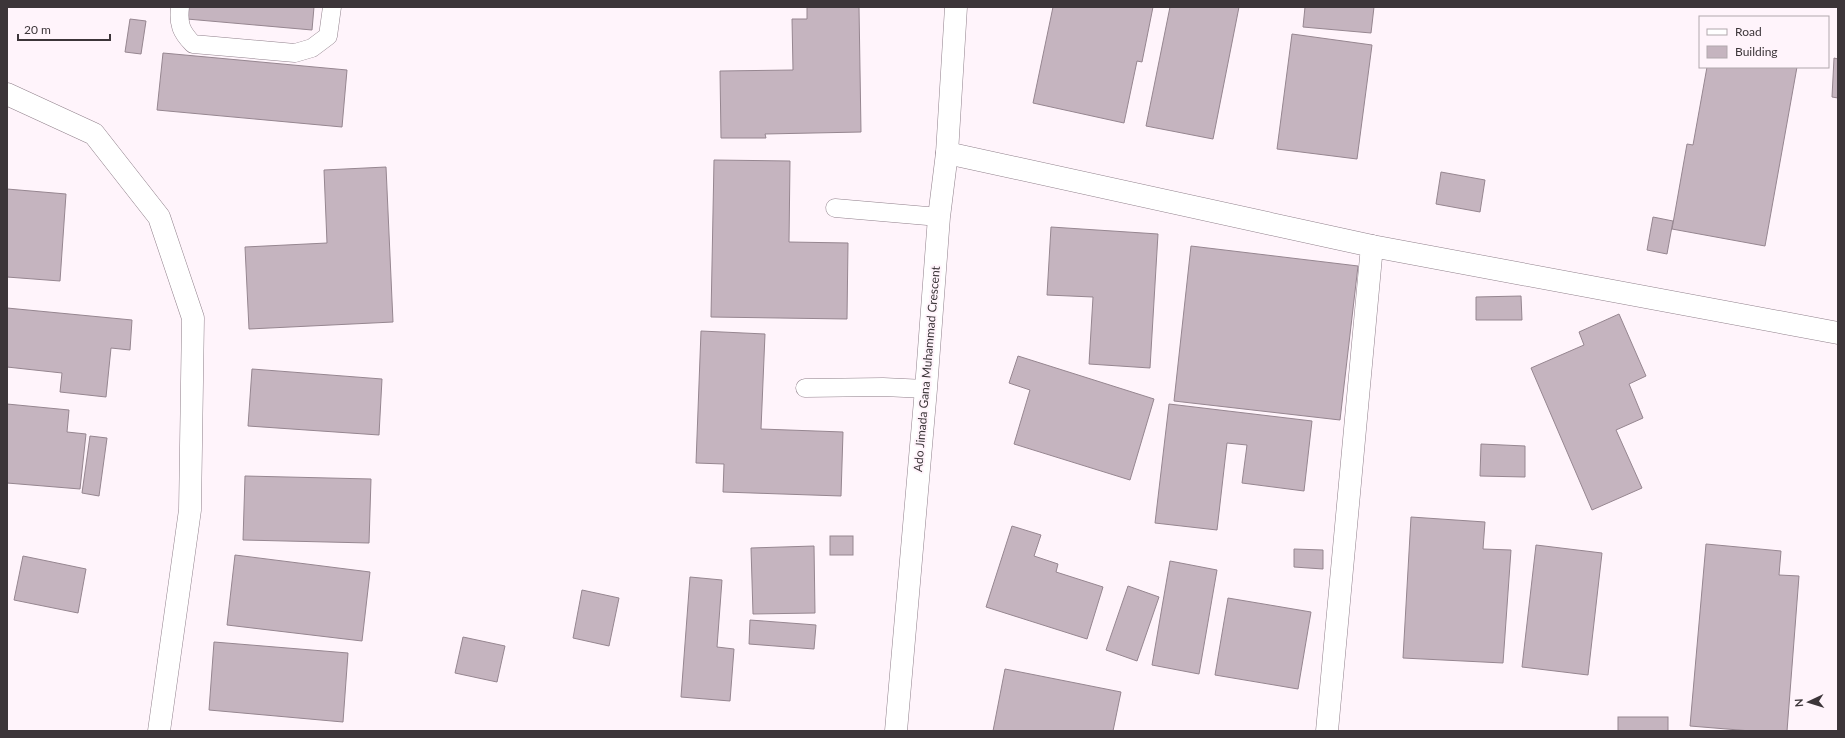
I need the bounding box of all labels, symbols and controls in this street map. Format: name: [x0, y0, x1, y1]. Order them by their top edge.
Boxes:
scale bar: [18, 16, 110, 42]
legend: [1699, 16, 1829, 68]
text: 20 m: [24, 22, 51, 37]
text: Road: [1735, 24, 1762, 39]
text: Building: [1735, 44, 1778, 59]
street label: Ado Jimada Gana Muhammad Crescent: [910, 265, 943, 472]
north arrow: [1789, 682, 1829, 722]
text: N: [1792, 698, 1805, 707]

